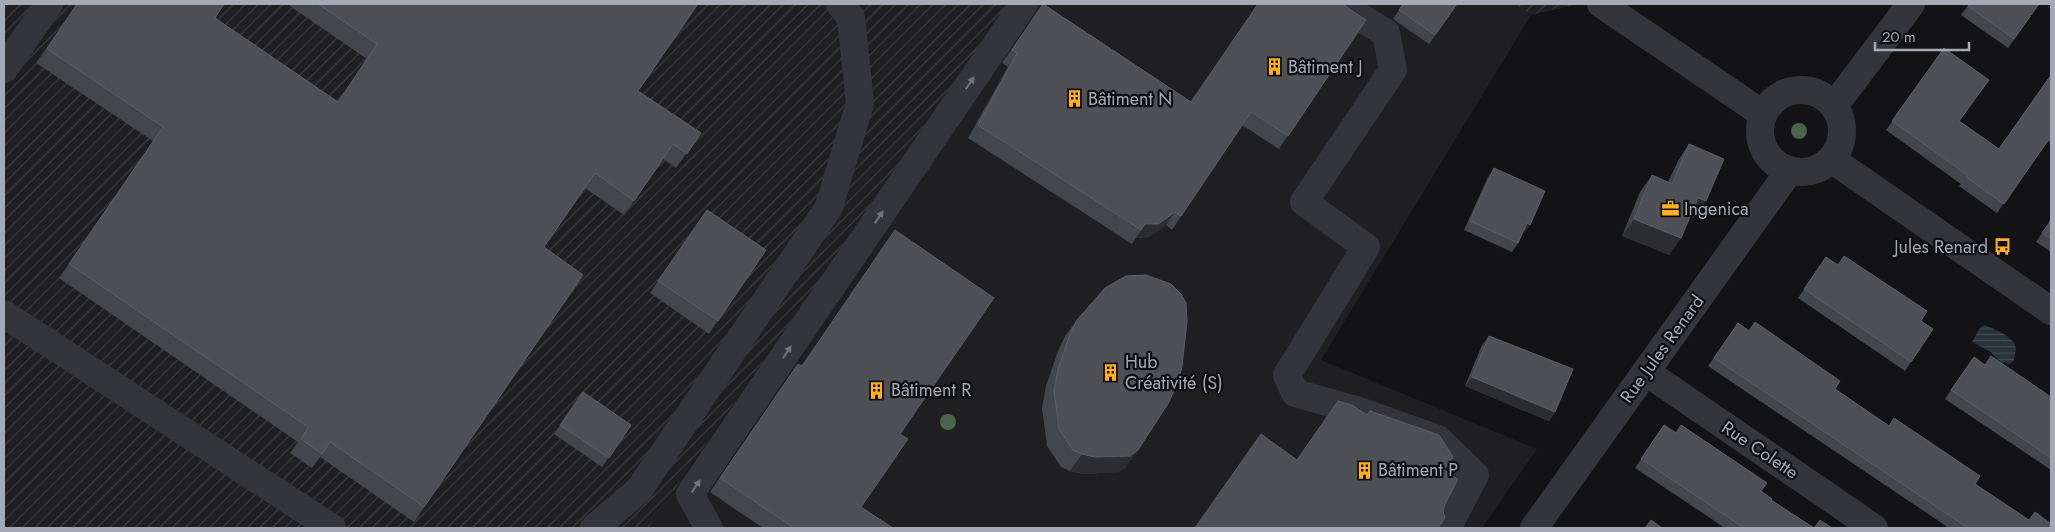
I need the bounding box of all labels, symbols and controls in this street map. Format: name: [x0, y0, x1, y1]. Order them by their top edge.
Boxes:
scale bar: [1875, 20, 1969, 52]
text: 20 m: [1882, 26, 1916, 48]
place label: Bâtiment J: [1288, 54, 1363, 80]
building icon: Bâtiment J: [1264, 57, 1284, 77]
one-way arrow: [965, 76, 975, 90]
place label: Bâtiment N: [1088, 86, 1172, 112]
building icon: Bâtiment N: [1064, 89, 1084, 109]
place label: Ingenica: [1684, 196, 1749, 222]
office icon: Ingenica: [1660, 199, 1680, 219]
one-way arrow: [874, 211, 884, 224]
place label: Jules Renard: [1892, 234, 1988, 260]
bus stop icon: Jules Renard: [1992, 237, 2012, 257]
street label: Rue Jules Renard: [1614, 290, 1710, 408]
one-way arrow: [782, 345, 792, 358]
place label: Hub Créativité (S): [1125, 349, 1223, 396]
building icon: Hub Créativité (S): [1101, 362, 1121, 382]
place label: Bâtiment R: [891, 377, 971, 403]
building icon: Bâtiment R: [867, 380, 887, 400]
street label: Rue Colette: [1716, 415, 1804, 485]
place label: Bâtiment P: [1378, 457, 1458, 483]
building icon: Bâtiment P: [1354, 460, 1374, 480]
one-way arrow: [691, 479, 701, 493]

